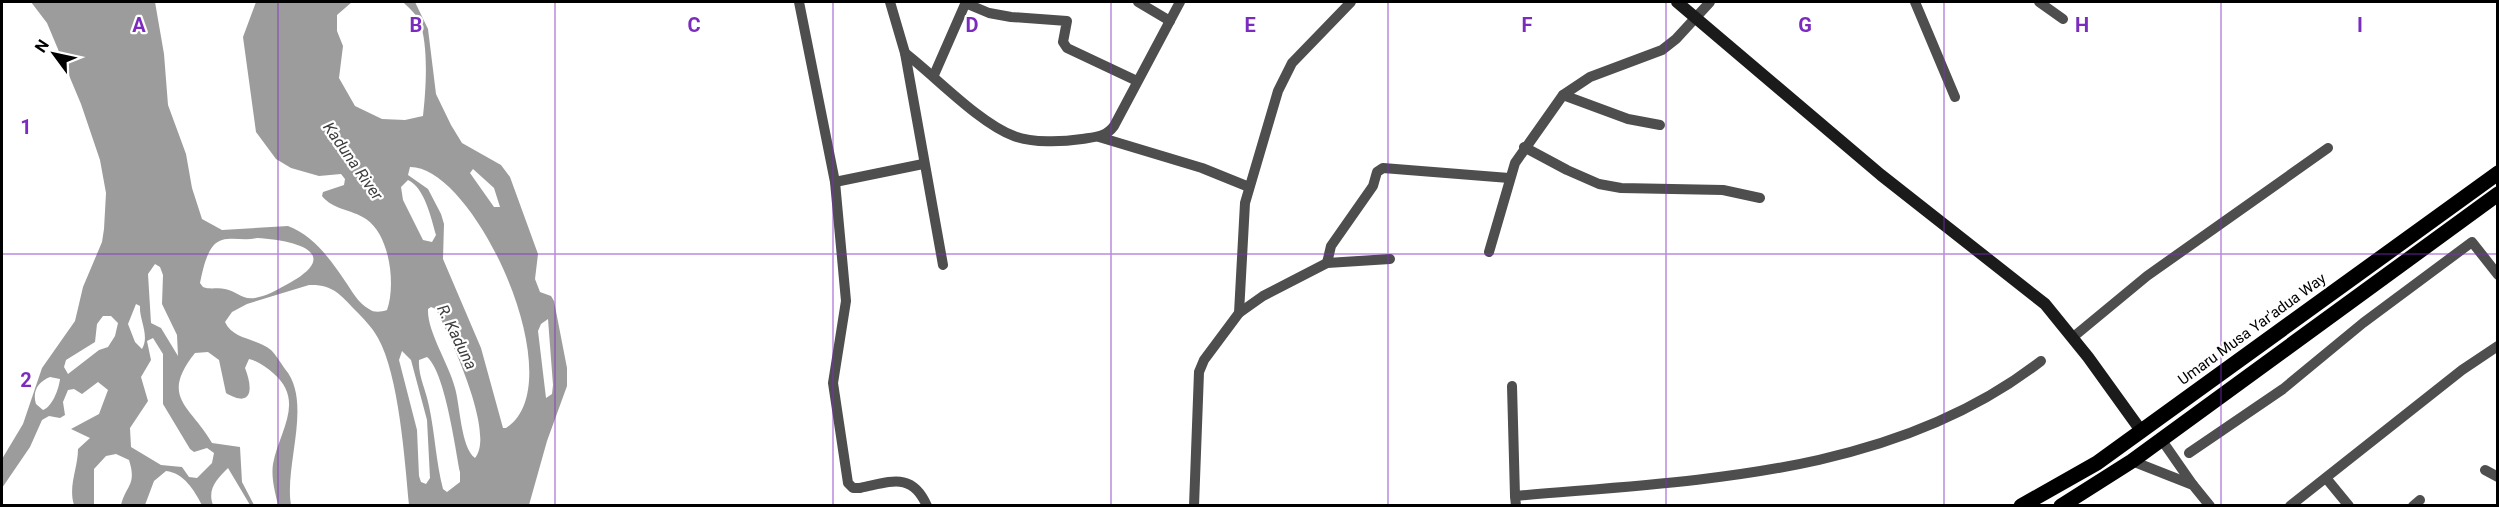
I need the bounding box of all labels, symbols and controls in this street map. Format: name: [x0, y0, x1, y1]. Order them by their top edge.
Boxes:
text: A: [132, 13, 146, 37]
text: B: [410, 13, 422, 37]
text: C: [687, 13, 701, 37]
text: D: [966, 13, 979, 37]
text: E: [1244, 13, 1256, 37]
text: F: [1522, 13, 1533, 37]
text: G: [1798, 13, 1812, 37]
text: H: [2075, 13, 2089, 37]
text: I: [2357, 13, 2363, 37]
north arrow: [24, 24, 84, 84]
text: N: [31, 36, 53, 56]
text: 1: [20, 115, 32, 139]
water label: Kaduna River: [319, 118, 387, 204]
street label: Umaru Musa Yar'adua Way: [2175, 269, 2329, 389]
water label: R. Kaduna: [433, 301, 481, 373]
text: 2: [20, 368, 32, 392]

